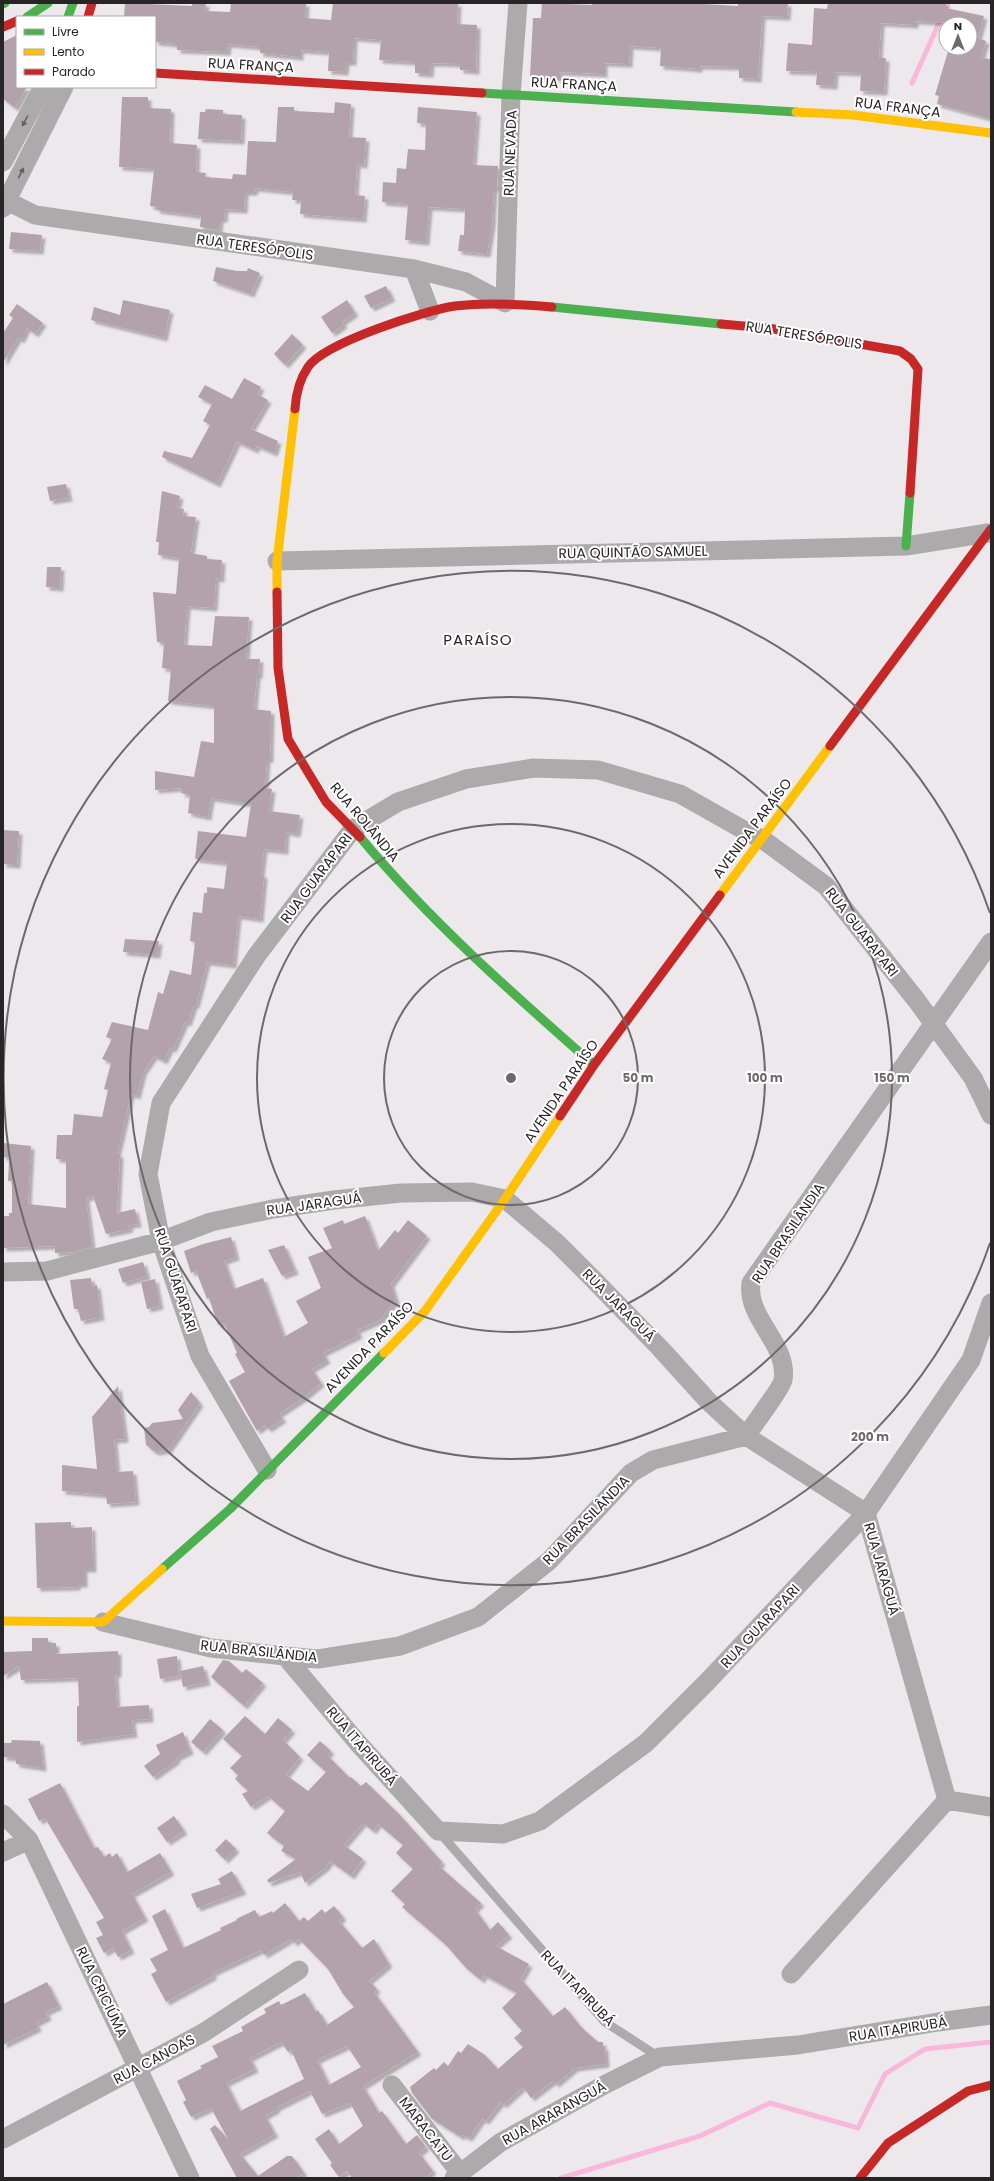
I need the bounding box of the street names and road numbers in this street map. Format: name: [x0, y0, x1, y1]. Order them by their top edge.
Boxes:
street label: RUA FRANÇA: [207, 53, 295, 77]
street label: RUA FRANÇA: [530, 72, 618, 96]
street label: RUA FRANÇA: [854, 92, 942, 122]
street label: RUA NEVADA: [498, 109, 522, 197]
street label: RUA TERESÓPOLIS: [195, 229, 315, 265]
street label: RUA TERESÓPOLIS: [744, 316, 864, 354]
street label: RUA QUINTÃO SAMUEL: [558, 541, 708, 563]
street label: AVENIDA PARAÍSO: [708, 774, 796, 882]
street label: RUA ROLÂNDIA: [326, 778, 404, 866]
street label: RUA GUARAPARI: [275, 829, 357, 927]
street label: RUA GUARAPARI: [821, 883, 903, 981]
street label: AVENIDA PARAÍSO: [519, 1035, 603, 1147]
street label: RUA BRASILÂNDIA: [747, 1179, 829, 1287]
street label: RUA JARAGUÁ: [265, 1187, 363, 1221]
street label: RUA GUARAPARI: [150, 1225, 202, 1335]
street label: RUA JARAGUÁ: [578, 1264, 660, 1346]
street label: AVENIDA PARAÍSO: [320, 1297, 418, 1397]
street label: RUA BRASILÂNDIA: [538, 1471, 634, 1569]
street label: RUA JARAGUÁ: [859, 1520, 905, 1618]
street label: RUA GUARAPARI: [716, 1580, 804, 1672]
street label: RUA BRASILÂNDIA: [200, 1635, 318, 1667]
street label: RUA ITAPIRUBÁ: [322, 1702, 402, 1790]
street label: RUA CRICIÚMA: [71, 1943, 133, 2041]
street label: RUA ITAPIRUBÁ: [536, 1945, 620, 2031]
street label: RUA ITAPIRUBÁ: [847, 2011, 949, 2047]
street label: RUA CANOAS: [110, 2029, 198, 2089]
street label: RUA ARARANGUÁ: [498, 2076, 610, 2150]
street label: MARACATU: [395, 2093, 457, 2165]

